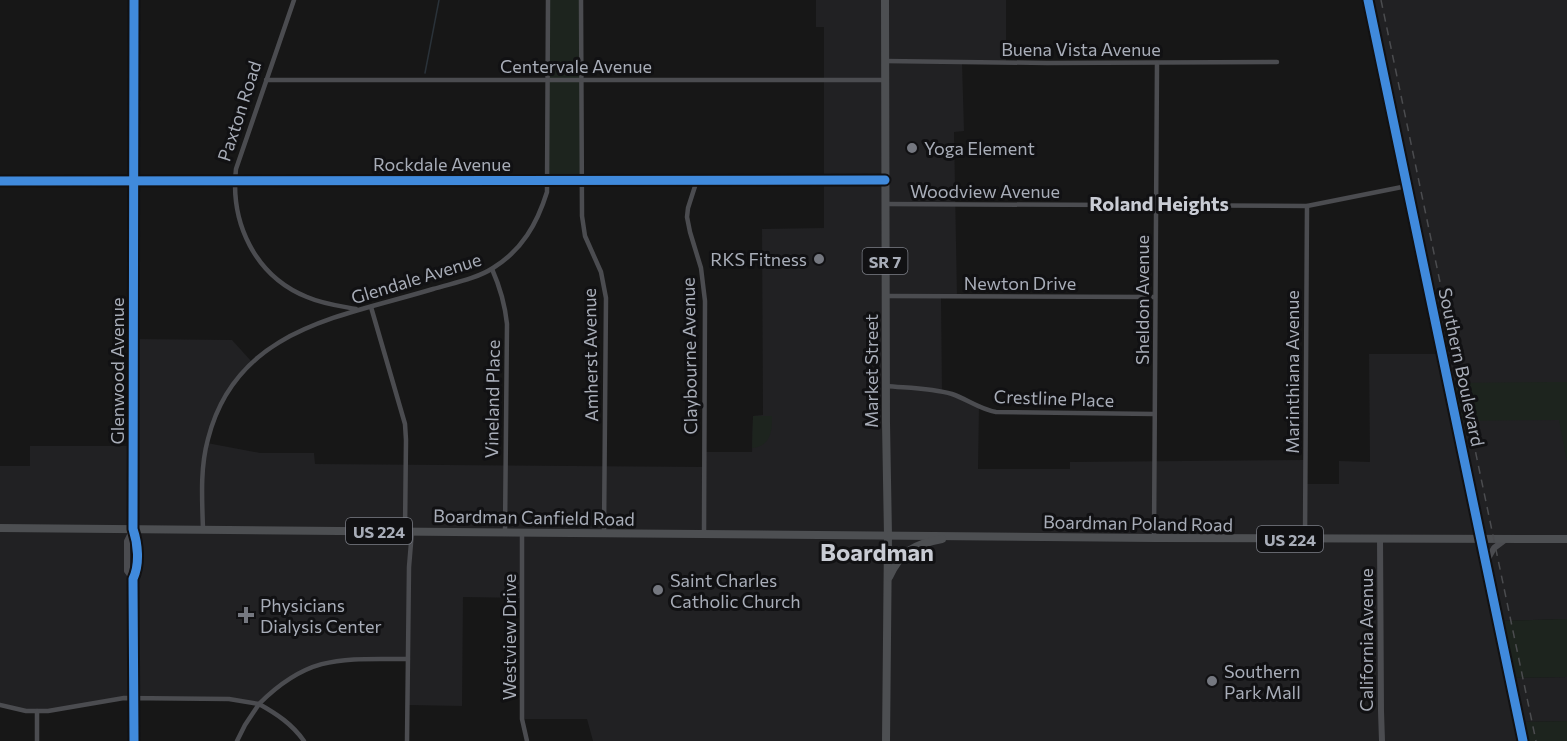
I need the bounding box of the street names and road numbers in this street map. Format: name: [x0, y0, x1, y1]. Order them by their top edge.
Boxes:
street label: Buena Vista Avenue: [1001, 38, 1161, 60]
street label: Centervale Avenue: [500, 55, 652, 77]
street label: Paxton Road: [212, 58, 266, 164]
street label: Rockdale Avenue: [373, 153, 511, 175]
street label: Woodview Avenue: [910, 180, 1060, 202]
street label: Sheldon Avenue: [1131, 235, 1153, 365]
street label: Glendale Avenue: [348, 248, 484, 308]
road number: SR 7: [862, 248, 908, 274]
street label: Newton Drive: [964, 272, 1076, 294]
street label: Claybourne Avenue: [677, 277, 701, 435]
street label: Southern Boulevard: [1434, 286, 1490, 448]
street label: Amherst Avenue: [578, 288, 602, 422]
street label: Marinthiana Avenue: [1281, 290, 1303, 454]
street label: Glenwood Avenue: [106, 298, 128, 444]
street label: Market Street: [860, 314, 882, 428]
street label: Vineland Place: [480, 340, 504, 458]
street label: Crestline Place: [993, 385, 1115, 411]
street label: Boardman Canfield Road: [433, 504, 635, 530]
street label: Boardman Poland Road: [1043, 510, 1233, 536]
road number: US 224: [346, 518, 412, 544]
road number: US 224: [1257, 526, 1323, 552]
street label: California Avenue: [1355, 568, 1377, 712]
street label: Westview Drive: [498, 574, 520, 700]

